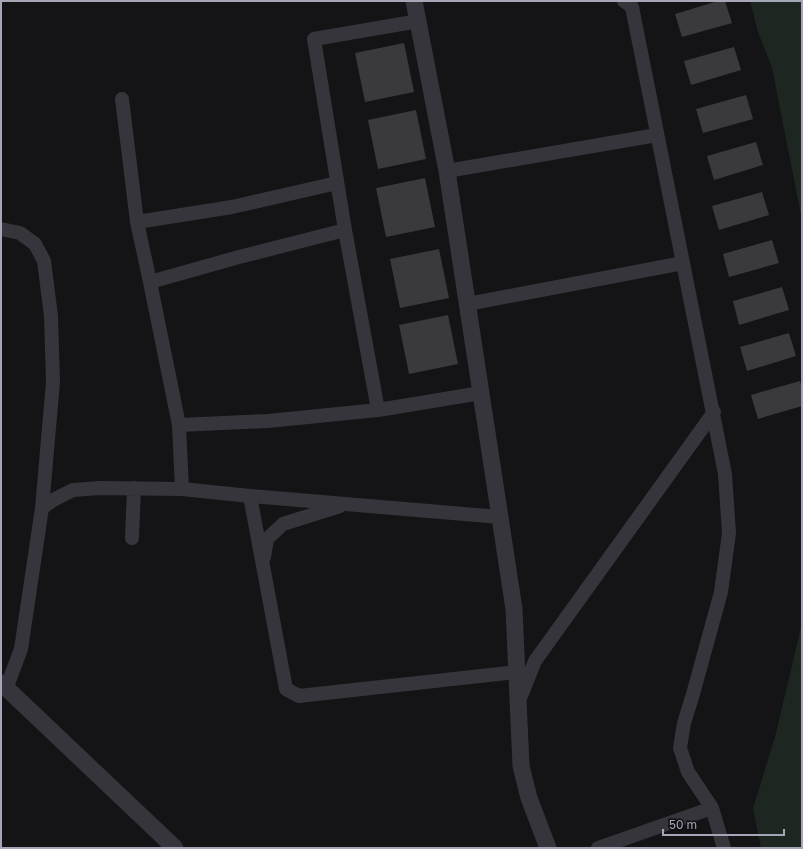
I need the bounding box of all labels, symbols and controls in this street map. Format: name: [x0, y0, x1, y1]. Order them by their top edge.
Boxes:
scale bar: [663, 811, 784, 837]
text: 50 m: [669, 817, 697, 832]

